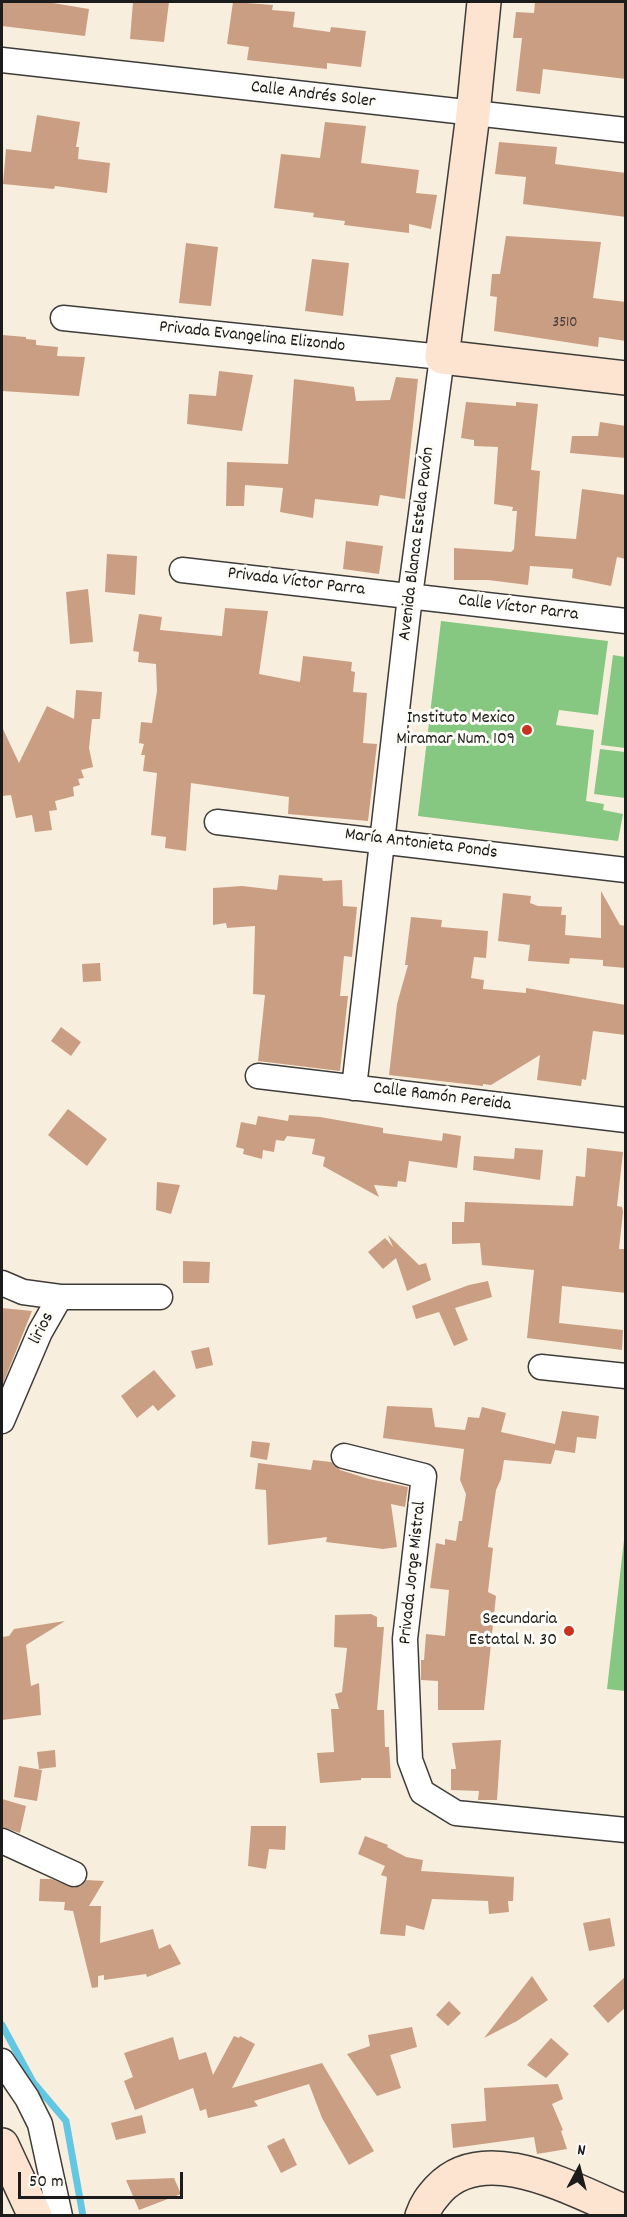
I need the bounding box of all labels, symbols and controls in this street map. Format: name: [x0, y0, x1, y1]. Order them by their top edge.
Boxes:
street label: Calle Andrés Soler: [249, 78, 377, 114]
house number: 3510: [552, 315, 578, 333]
street label: Privada Evangelina Elizondo: [158, 317, 346, 359]
street label: Avenida Blanca Estela Pavón: [395, 446, 441, 642]
street label: Privada Víctor Parra: [226, 564, 366, 602]
street label: Calle Víctor Parra: [457, 591, 579, 627]
place label: Instituto Mexico Miramar Num. 109: [396, 709, 515, 752]
marker: Instituto Mexico Miramar Num. 109: [520, 723, 534, 737]
street label: María Antonieta Ponds: [343, 825, 499, 865]
street label: Calle Ramón Pereida: [372, 1079, 512, 1117]
street label: lirios: [26, 1309, 60, 1349]
street label: Privada Jorge Mistral: [396, 1500, 432, 1646]
place label: Secundaria Estatal N. 30: [469, 1610, 557, 1652]
marker: Secundaria Estatal N. 30: [562, 1624, 576, 1638]
north arrow: [549, 2139, 609, 2199]
text: N: [576, 2139, 587, 2163]
scale bar: [21, 2160, 186, 2198]
text: 50 m: [29, 2170, 64, 2195]

